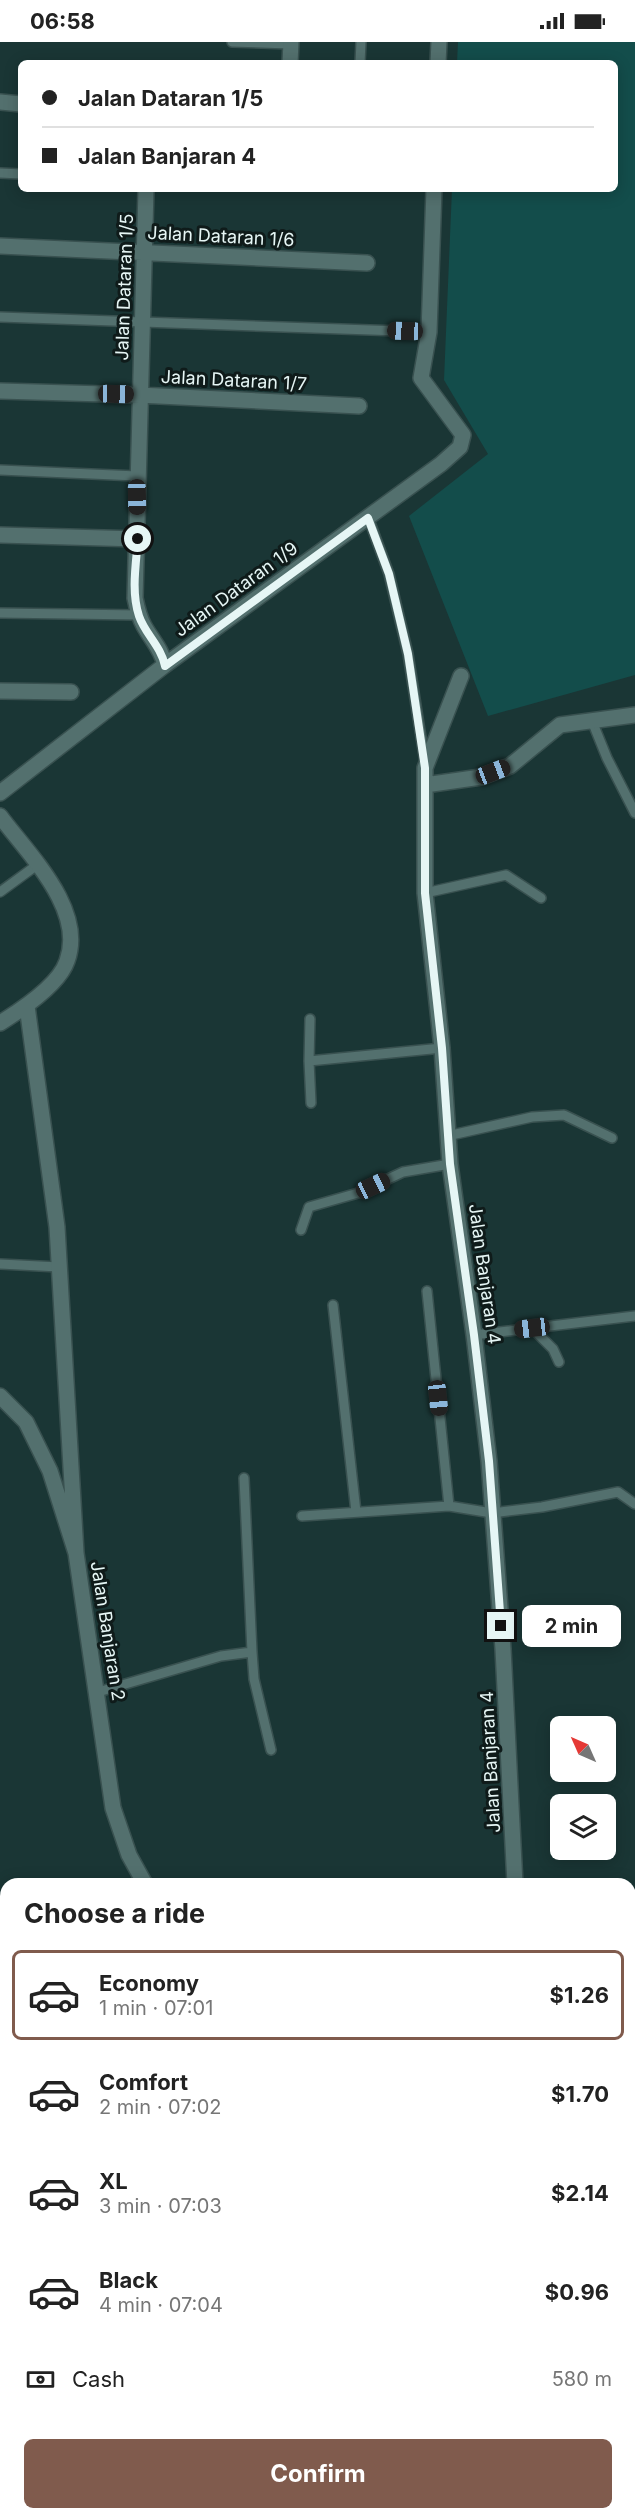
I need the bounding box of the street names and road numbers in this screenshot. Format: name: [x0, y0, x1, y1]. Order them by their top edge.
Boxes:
street label: Jalan Dataran 1/5: [111, 213, 137, 361]
street label: Jalan Dataran 1/6: [147, 222, 295, 250]
street label: Jalan Dataran 1/7: [160, 366, 308, 394]
street label: Jalan Dataran 1/9: [170, 537, 302, 641]
street label: Jalan Banjaran 4: [465, 1202, 505, 1346]
street label: Jalan Banjaran 2: [87, 1560, 129, 1702]
street label: Jalan Banjaran 4: [476, 1691, 504, 1833]

